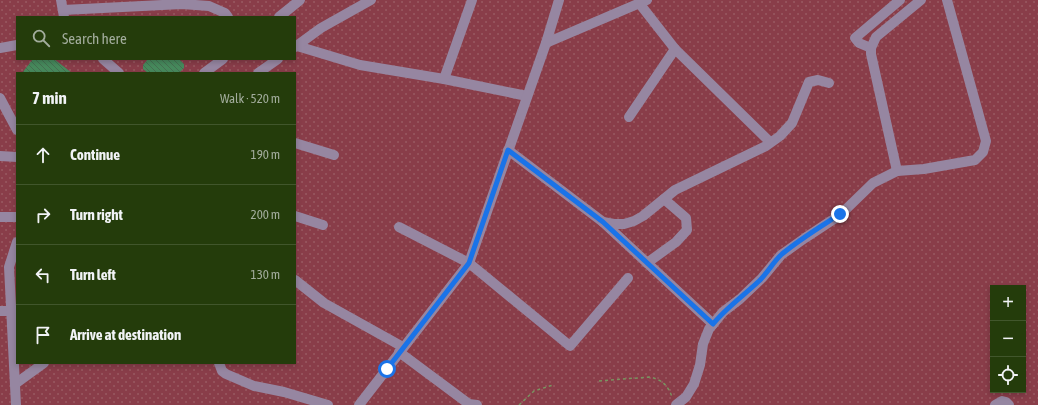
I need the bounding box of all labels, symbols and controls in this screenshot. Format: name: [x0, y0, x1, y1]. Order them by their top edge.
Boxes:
search box: [16, 16, 296, 60]
icon: search: [30, 27, 52, 49]
text: Search here: [62, 30, 127, 47]
text: 7 min: [32, 88, 67, 108]
text: Walk · 520 m: [220, 91, 280, 106]
icon: ahead: [32, 144, 54, 166]
text: Continue: [70, 146, 120, 163]
text: 190 m: [251, 147, 280, 162]
icon: right: [32, 204, 54, 226]
route end: [831, 205, 849, 223]
text: Turn right: [70, 206, 123, 223]
text: 200 m: [251, 207, 280, 222]
icon: left: [32, 264, 54, 286]
text: Turn left: [70, 266, 116, 283]
text: 130 m: [251, 267, 280, 282]
map controls: [990, 285, 1026, 393]
button: +: [990, 285, 1026, 321]
button: −: [990, 321, 1026, 357]
icon: arrive: [32, 324, 54, 346]
text: Arrive at destination: [70, 326, 181, 343]
button: locate: [990, 357, 1026, 393]
route start: [378, 360, 396, 378]

